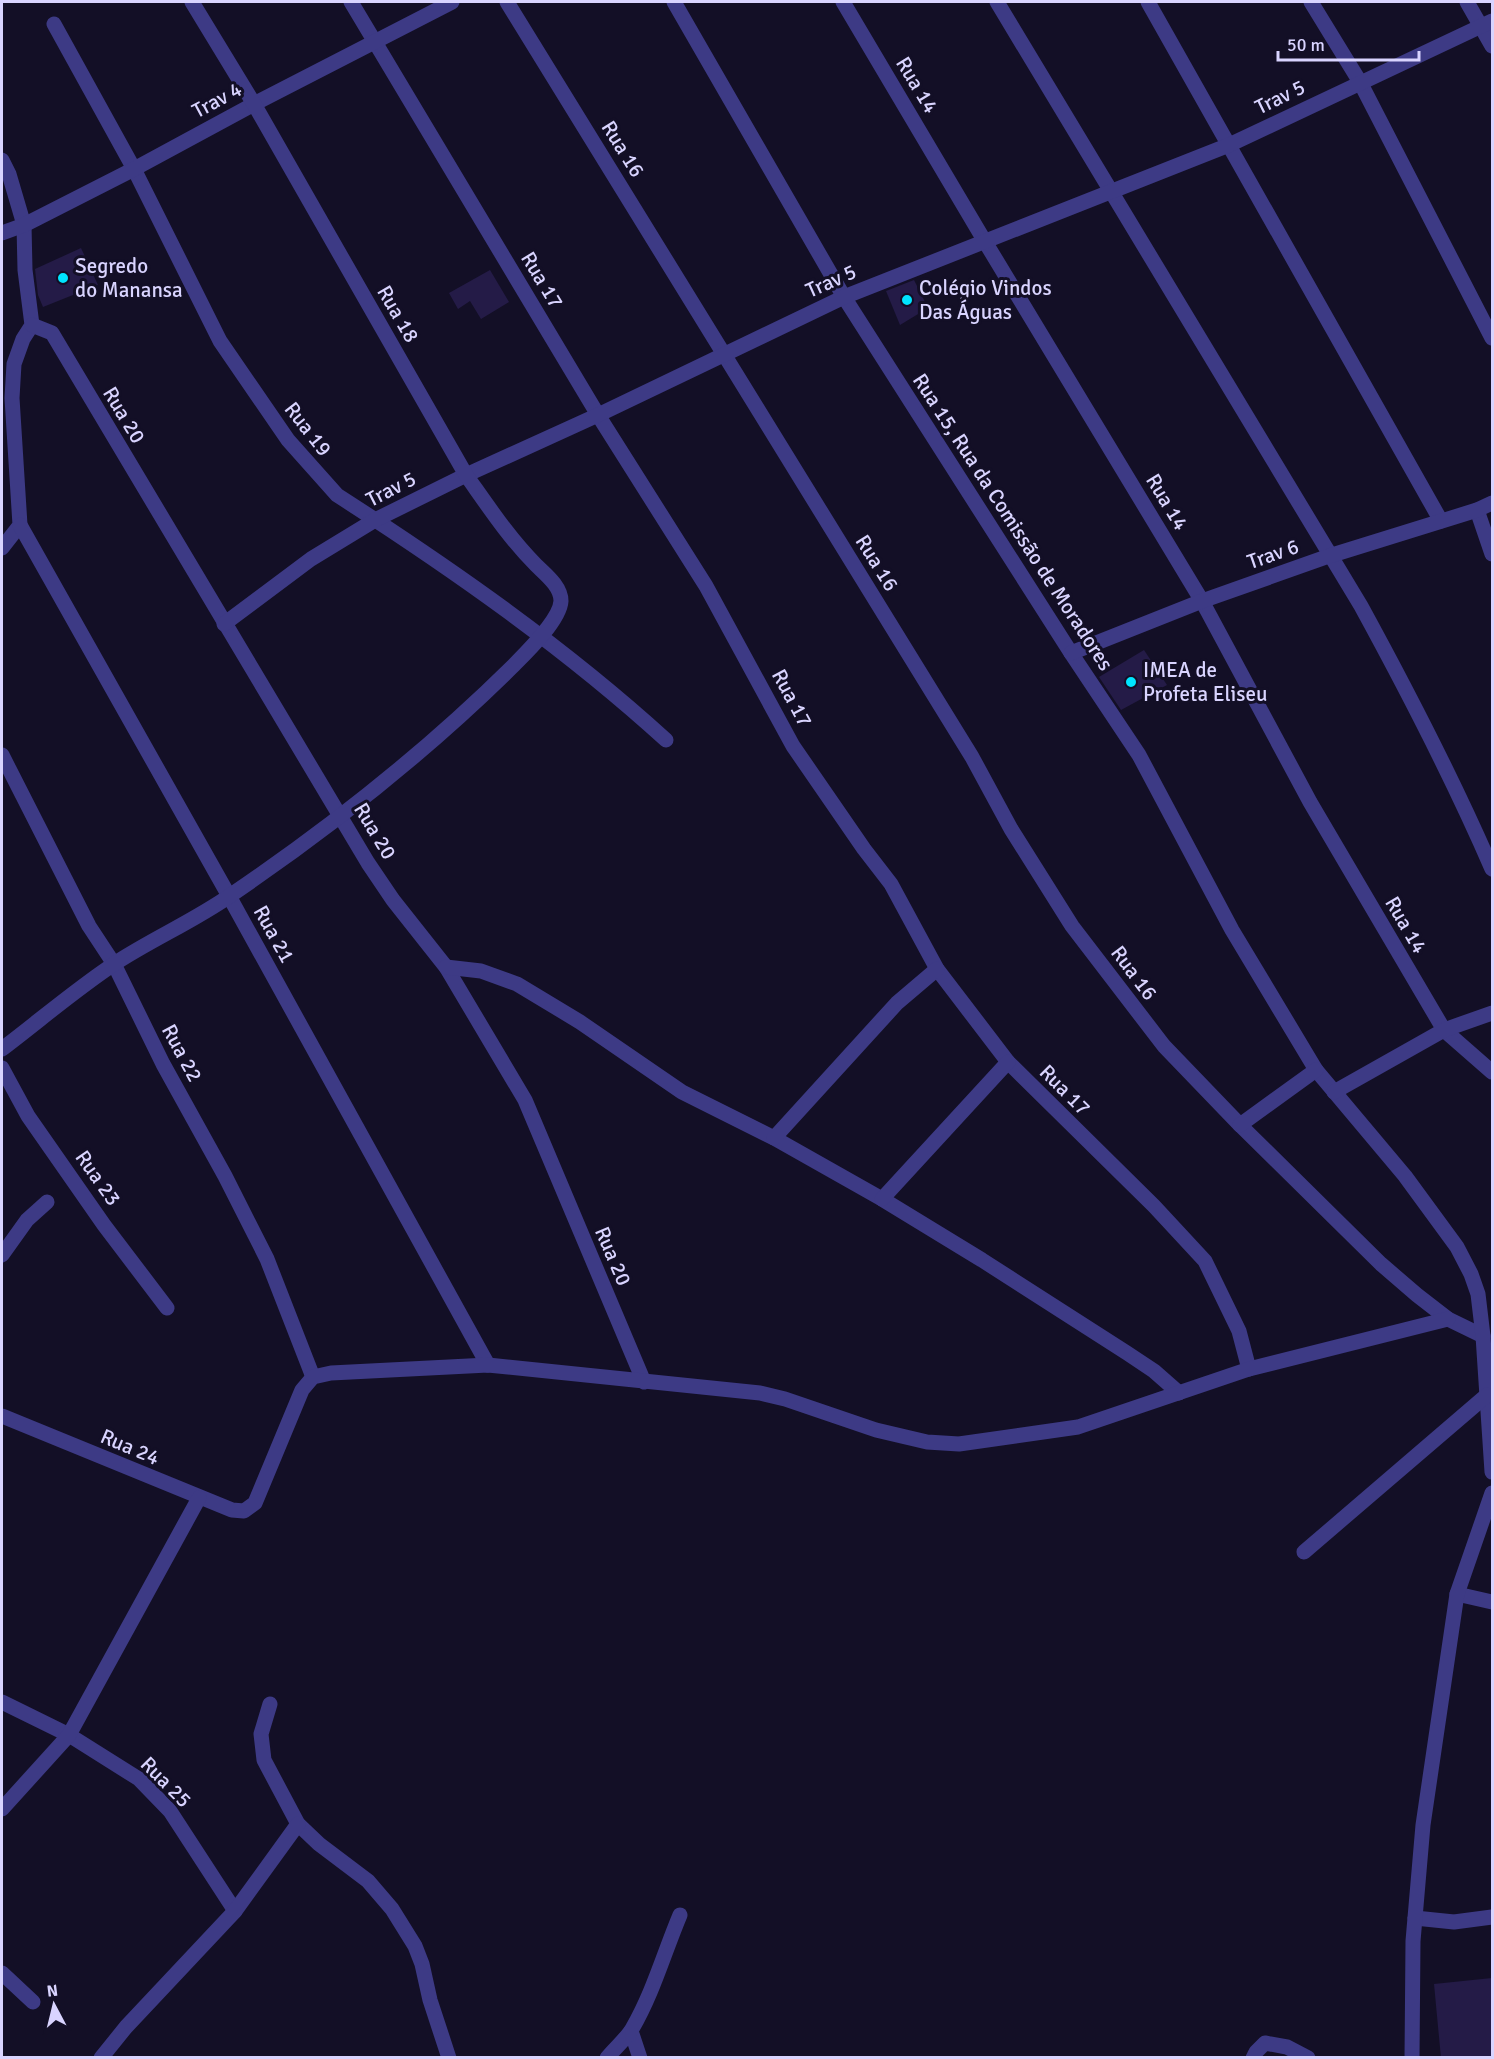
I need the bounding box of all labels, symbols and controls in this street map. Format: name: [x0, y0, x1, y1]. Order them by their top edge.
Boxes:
scale bar: [1278, 24, 1419, 62]
text: 50 m: [1287, 34, 1325, 56]
street label: Rua 14: [890, 52, 944, 118]
street label: Trav 5: [1251, 74, 1309, 120]
street label: Trav 4: [188, 76, 246, 124]
street label: Rua 16: [596, 116, 650, 182]
street label: Rua 17: [515, 247, 569, 313]
place label: Segredo do Manansa: [75, 253, 183, 303]
street label: Trav 5: [802, 258, 860, 304]
marker: Segredo do Manansa: [56, 271, 70, 285]
place label: Colégio Vindos Das Águas: [919, 275, 1052, 325]
street label: Rua 18: [371, 281, 425, 347]
marker: Colégio Vindos Das Águas: [900, 293, 914, 307]
street label: Rua 15, Rua da Comissão de Moradores: [907, 369, 1119, 675]
street label: Rua 20: [97, 382, 151, 448]
street label: Rua 19: [279, 397, 337, 461]
street label: Trav 5: [362, 465, 420, 513]
street label: Rua 14: [1140, 469, 1194, 535]
street label: Rua 16: [850, 530, 904, 596]
street label: Trav 6: [1244, 533, 1302, 575]
place label: IMEA de Profeta Eliseu: [1143, 657, 1268, 707]
street label: Rua 17: [766, 665, 818, 731]
marker: IMEA de Profeta Eliseu: [1124, 675, 1138, 689]
street label: Rua 20: [348, 798, 402, 864]
street label: Rua 14: [1379, 892, 1433, 958]
street label: Rua 21: [248, 901, 300, 967]
street label: Rua 16: [1105, 941, 1163, 1005]
street label: Rua 22: [156, 1020, 208, 1086]
street label: Rua 17: [1034, 1059, 1096, 1121]
street label: Rua 23: [70, 1145, 126, 1211]
street label: Rua 20: [589, 1223, 637, 1289]
street label: Rua 24: [97, 1423, 163, 1471]
street label: Rua 25: [135, 1751, 197, 1813]
north arrow: [24, 1975, 84, 2035]
text: N: [46, 1981, 59, 2002]

